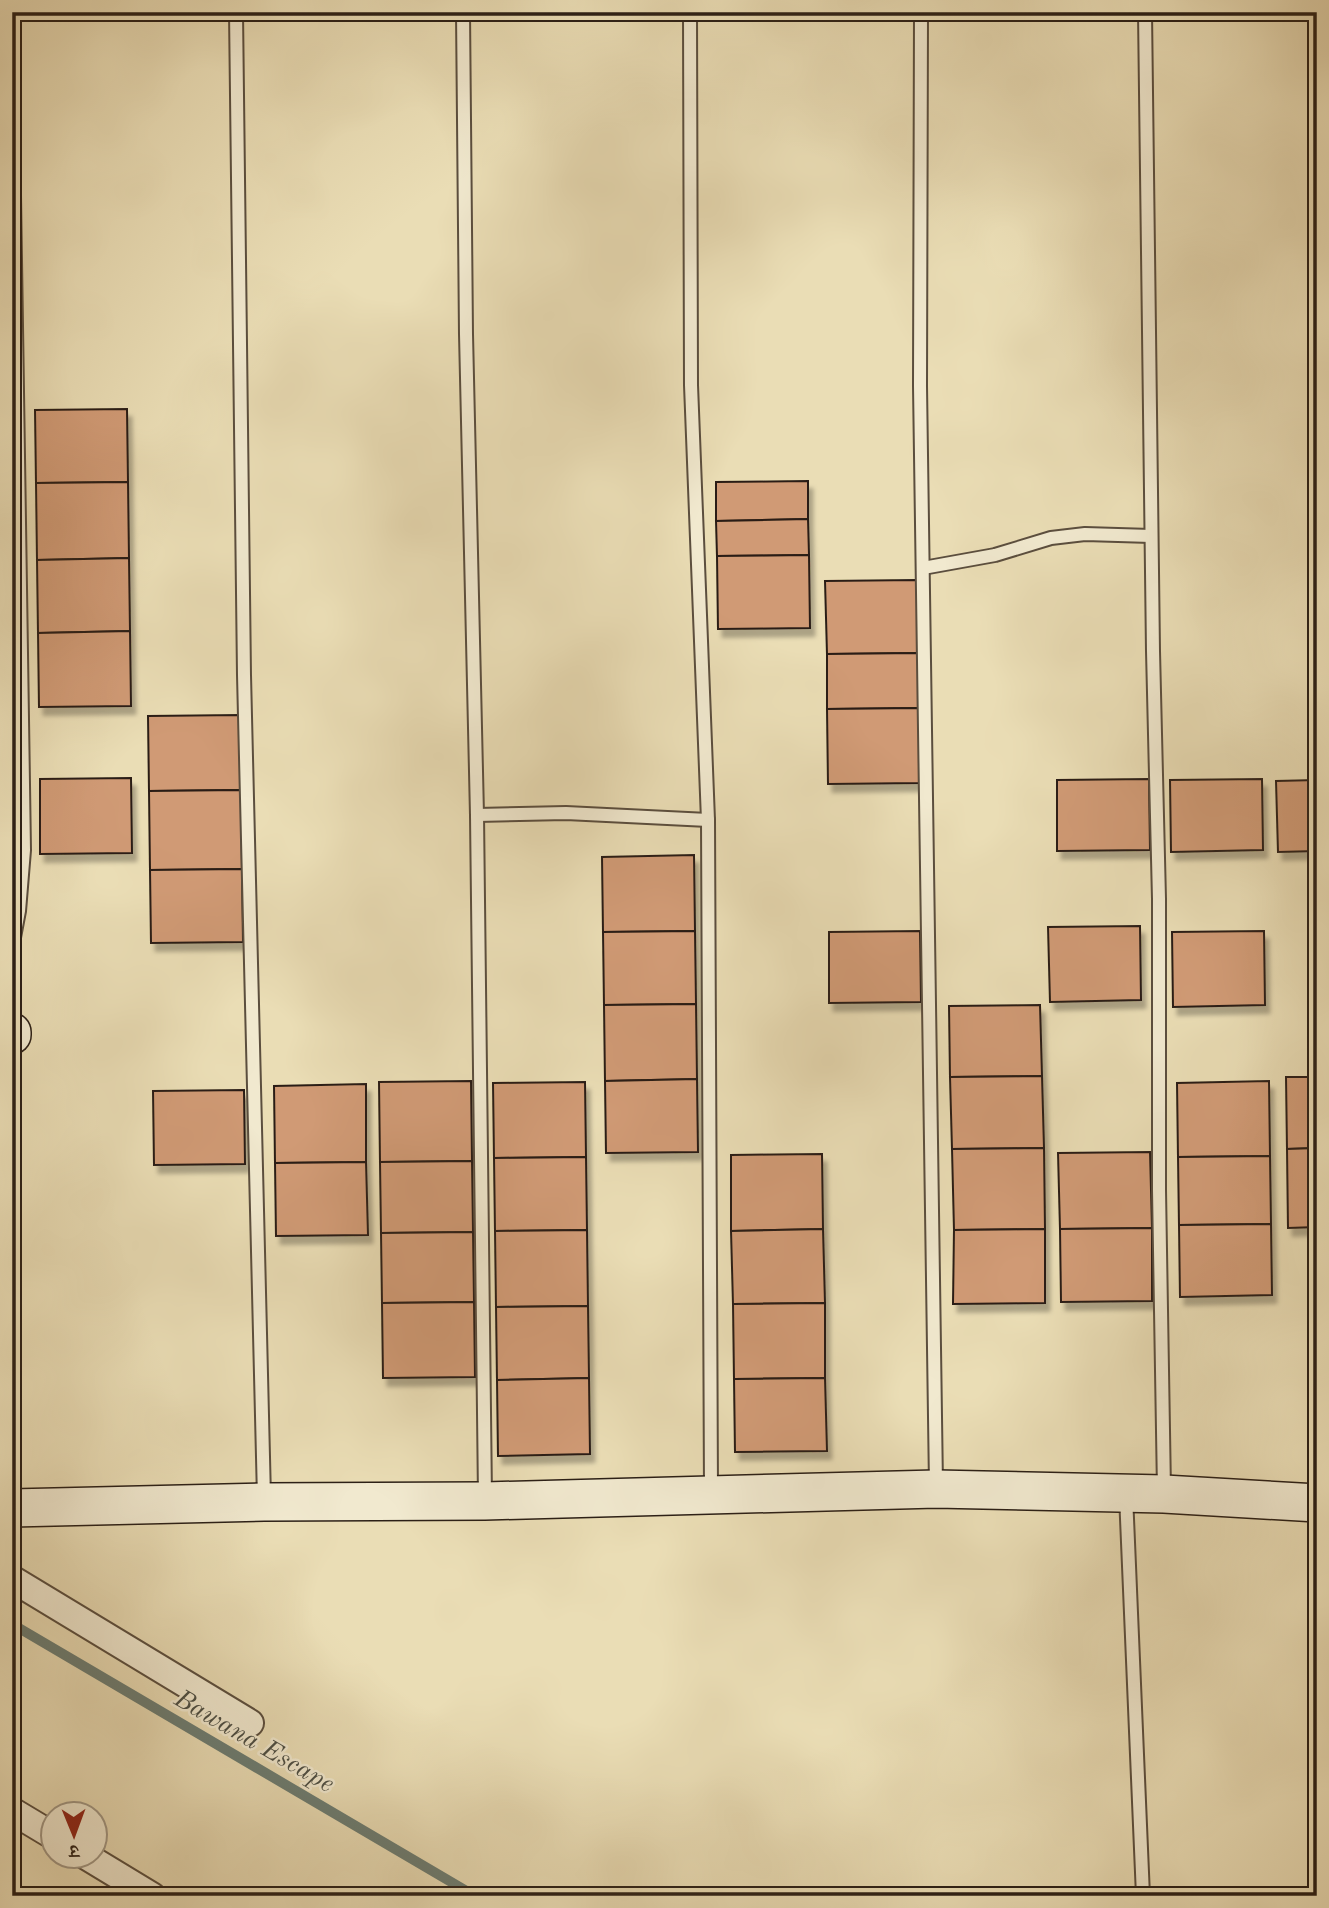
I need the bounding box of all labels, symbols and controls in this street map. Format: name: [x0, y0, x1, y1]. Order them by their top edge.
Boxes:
water label: Bawana Escape: [169, 1685, 338, 1798]
north arrow: [38, 1800, 108, 1870]
text: उ: [68, 1840, 81, 1859]

